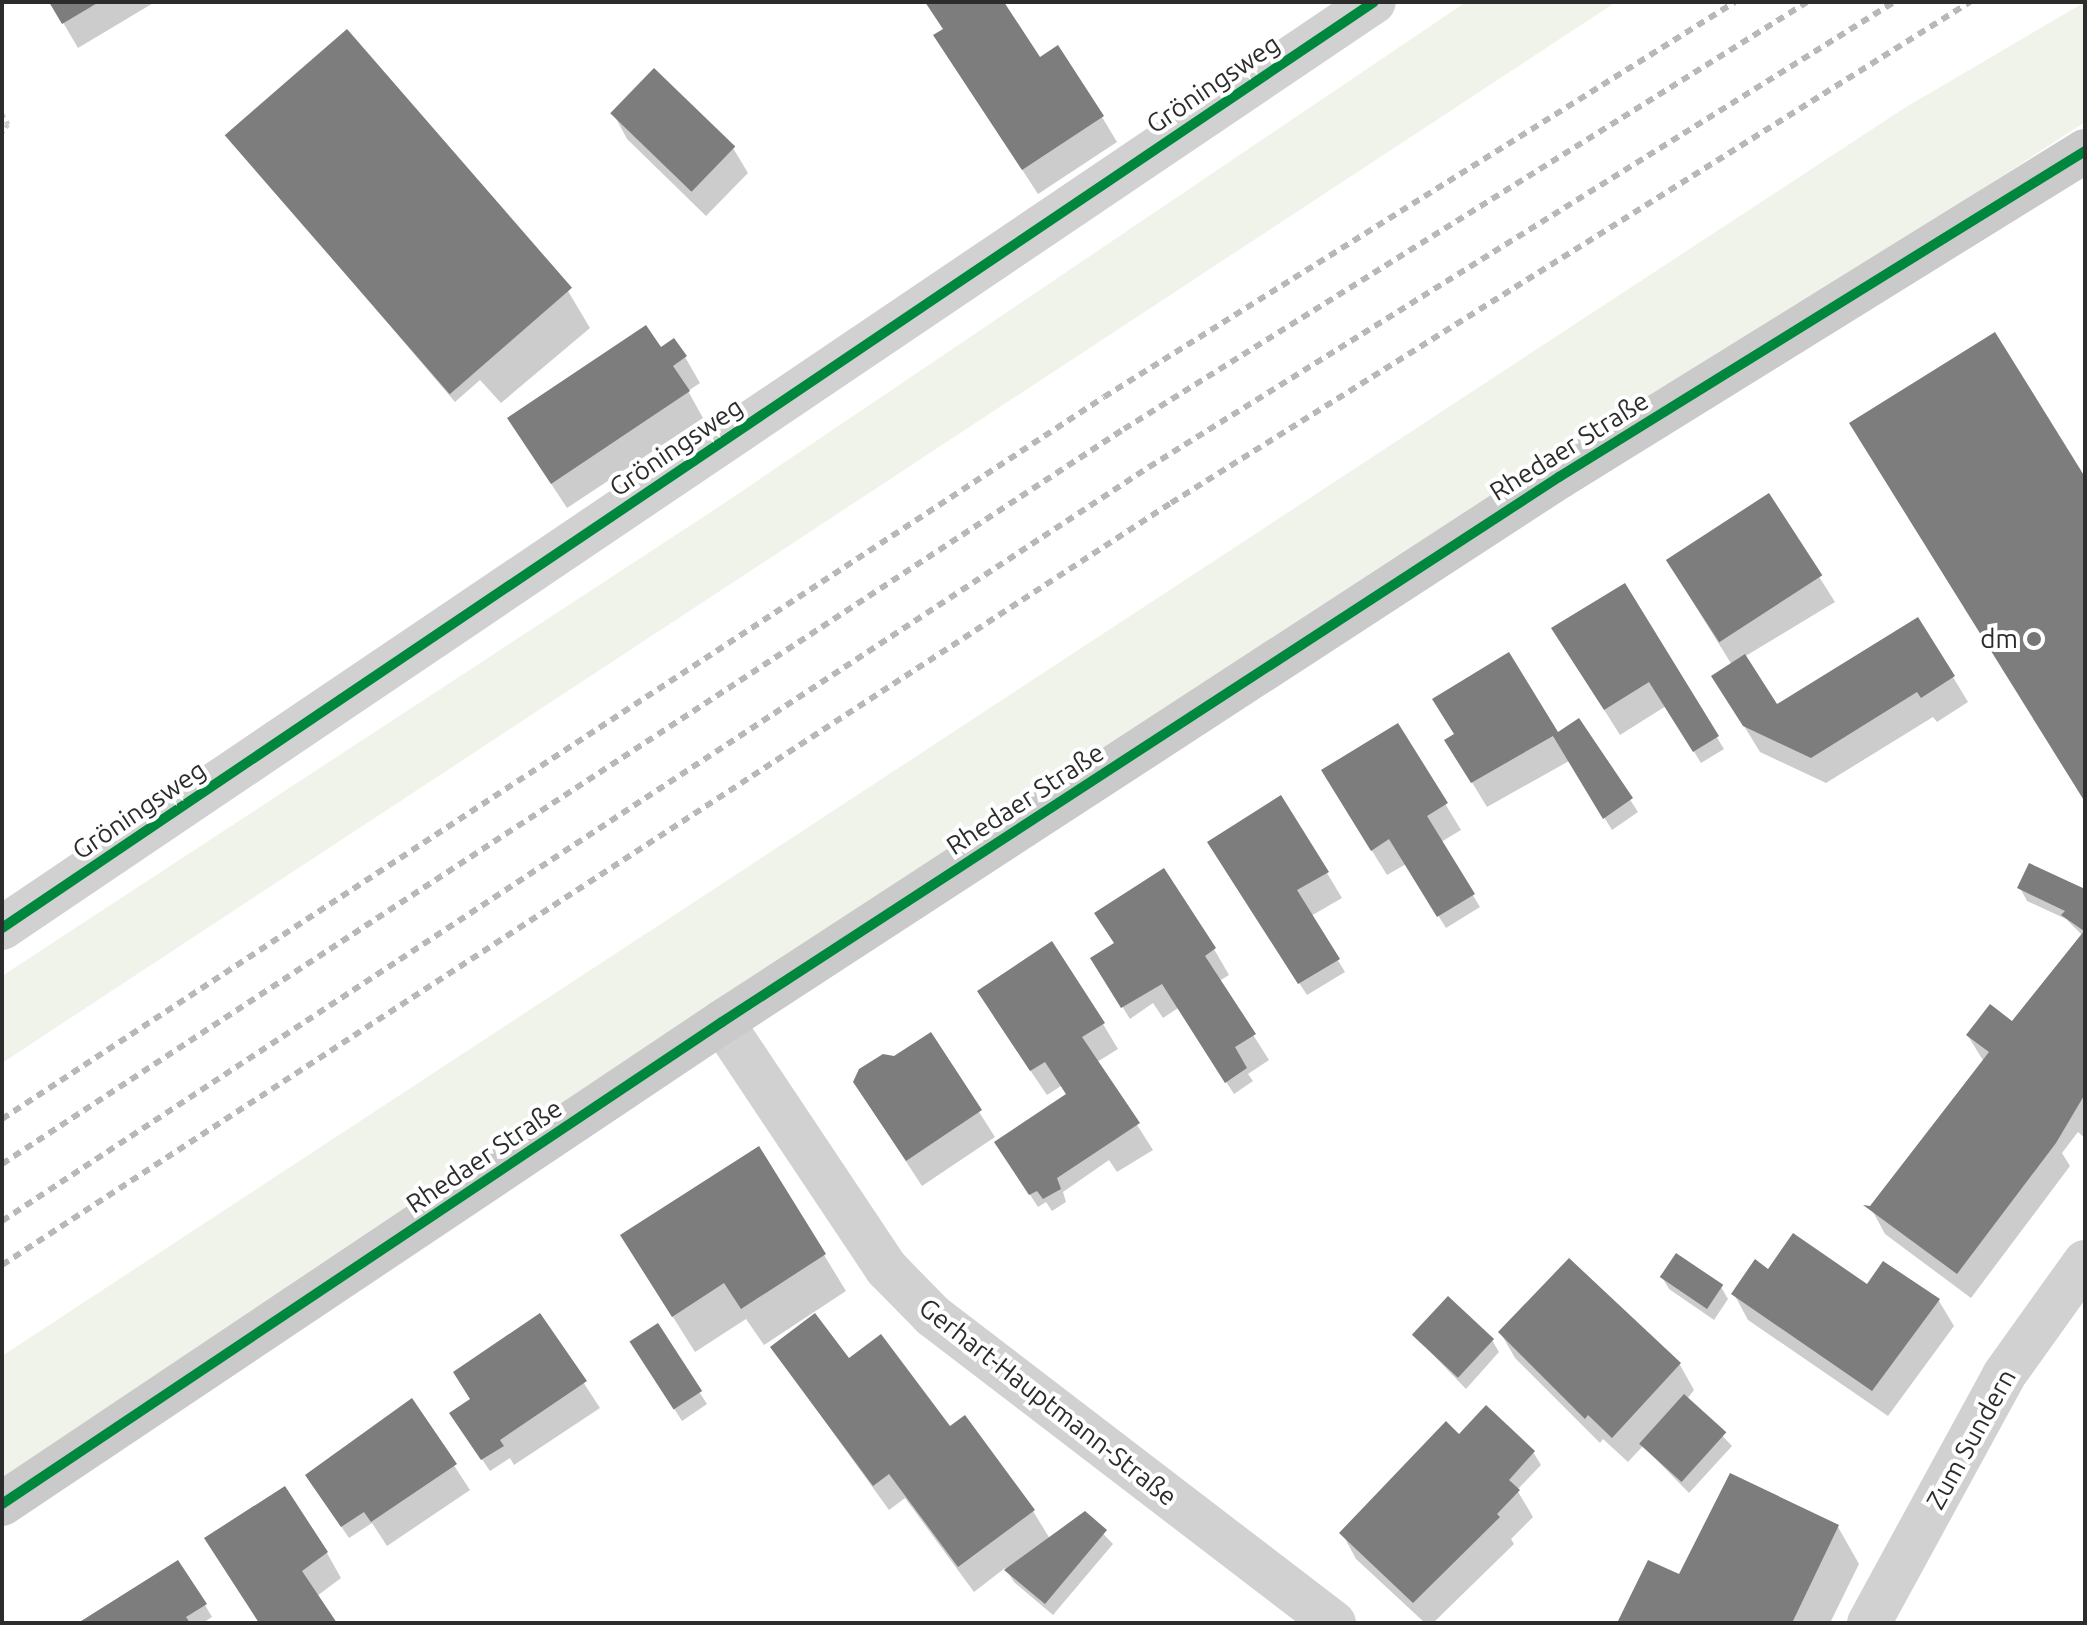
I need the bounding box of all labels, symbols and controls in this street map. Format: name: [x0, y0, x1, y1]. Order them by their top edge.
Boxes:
street label: Gröningsweg: [1140, 28, 1286, 140]
street label: Rhedaer Straße: [1484, 385, 1654, 507]
street label: Gröningsweg: [603, 391, 749, 503]
place label: dm: [1980, 623, 2018, 655]
marker: dm: [2025, 630, 2043, 648]
street label: Rhedaer Straße: [941, 737, 1109, 861]
street label: Gröningsweg: [66, 754, 212, 866]
street label: Rhedaer Straße: [400, 1092, 568, 1220]
street label: Gerhart-Hauptmann-Straße: [913, 1292, 1183, 1512]
street label: Zum Sundern: [1920, 1364, 2022, 1514]

